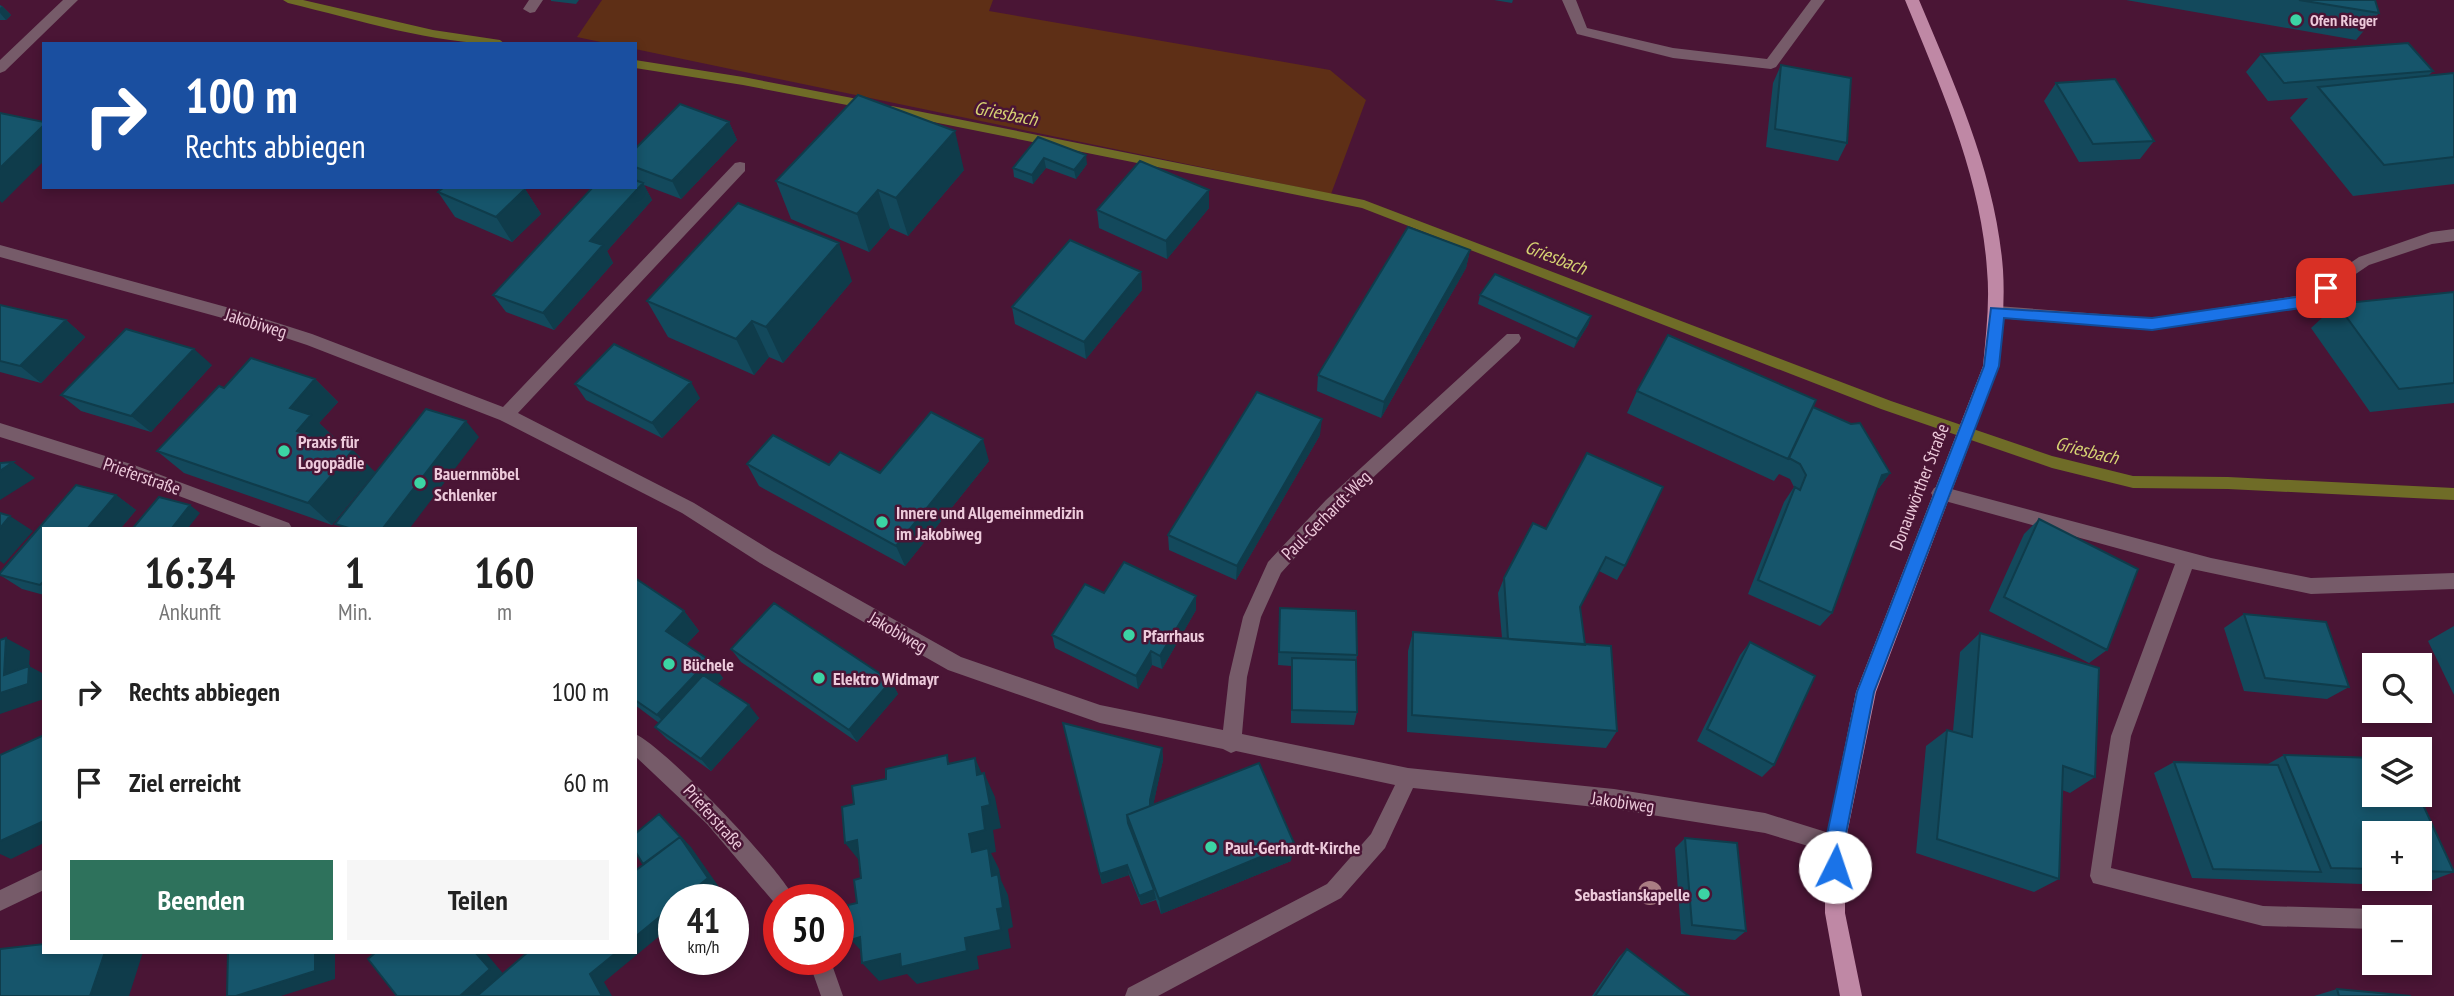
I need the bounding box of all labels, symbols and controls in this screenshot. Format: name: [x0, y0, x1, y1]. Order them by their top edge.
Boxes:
place label: Ofen Rieger: [2310, 10, 2378, 30]
marker: Ofen Rieger: [2288, 12, 2304, 28]
text: 100 m: [185, 63, 298, 127]
icon: right: [70, 70, 161, 161]
water label: Griesbach: [972, 95, 1041, 131]
text: Rechts abbiegen: [185, 125, 366, 167]
water label: Griesbach: [1522, 234, 1592, 280]
pin: [2296, 258, 2356, 318]
icon: arrive: [2307, 269, 2345, 307]
street label: Jakobiweg: [221, 302, 290, 343]
street label: Donauwörther Straße: [1884, 420, 1954, 554]
place label: Praxis für Logopädie: [298, 430, 365, 474]
water label: Griesbach: [2053, 431, 2123, 470]
marker: Praxis für Logopädie: [276, 443, 292, 459]
street label: Prieferstraße: [100, 452, 184, 500]
place label: Bauernmöbel Schlenker: [434, 462, 520, 506]
street label: Paul-Gerhardt-Weg: [1276, 465, 1376, 565]
marker: Bauernmöbel Schlenker: [412, 475, 428, 491]
place label: Innere und Allgemeinmedizin im Jakobiweg: [896, 501, 1084, 545]
marker: Innere und Allgemeinmedizin im Jakobiweg: [874, 514, 890, 530]
text: 16:34: [145, 545, 235, 600]
text: 1: [345, 545, 365, 600]
text: 160: [474, 545, 534, 600]
text: Ankunft: [159, 597, 221, 626]
text: Min.: [338, 597, 372, 626]
text: m: [497, 597, 512, 626]
street label: Jakobiweg: [864, 606, 931, 658]
place label: Pfarrhaus: [1143, 624, 1204, 647]
marker: Pfarrhaus: [1121, 627, 1137, 643]
place label: Büchele: [683, 653, 734, 676]
map controls: [2362, 653, 2432, 975]
button: search: [2362, 653, 2432, 723]
marker: Büchele: [661, 656, 677, 672]
place label: Elektro Widmayr: [833, 667, 940, 690]
marker: Elektro Widmayr: [811, 670, 827, 686]
icon: right: [70, 673, 108, 711]
text: Rechts abbiegen: [129, 675, 280, 708]
text: 100 m: [551, 675, 609, 708]
button: layers: [2362, 737, 2432, 807]
icon: arrive: [70, 764, 108, 802]
text: Ziel erreicht: [129, 766, 241, 799]
text: 60 m: [563, 766, 609, 799]
street label: Prieferstraße: [679, 780, 749, 854]
street label: Jakobiweg: [1589, 786, 1656, 818]
button: +: [2362, 821, 2432, 891]
position arrow: [1798, 830, 1872, 904]
place label: Paul-Gerhardt-Kirche: [1225, 836, 1361, 859]
marker: Paul-Gerhardt-Kirche: [1203, 839, 1219, 855]
button: Beenden: [70, 860, 333, 940]
button: Teilen: [347, 860, 609, 940]
place label: Sebastianskapelle: [1575, 883, 1690, 906]
speed limit sign: 50: [763, 884, 854, 975]
marker: Sebastianskapelle: [1696, 886, 1712, 902]
text: 41: [687, 897, 720, 943]
button: −: [2362, 905, 2432, 975]
text: km/h: [688, 935, 719, 958]

